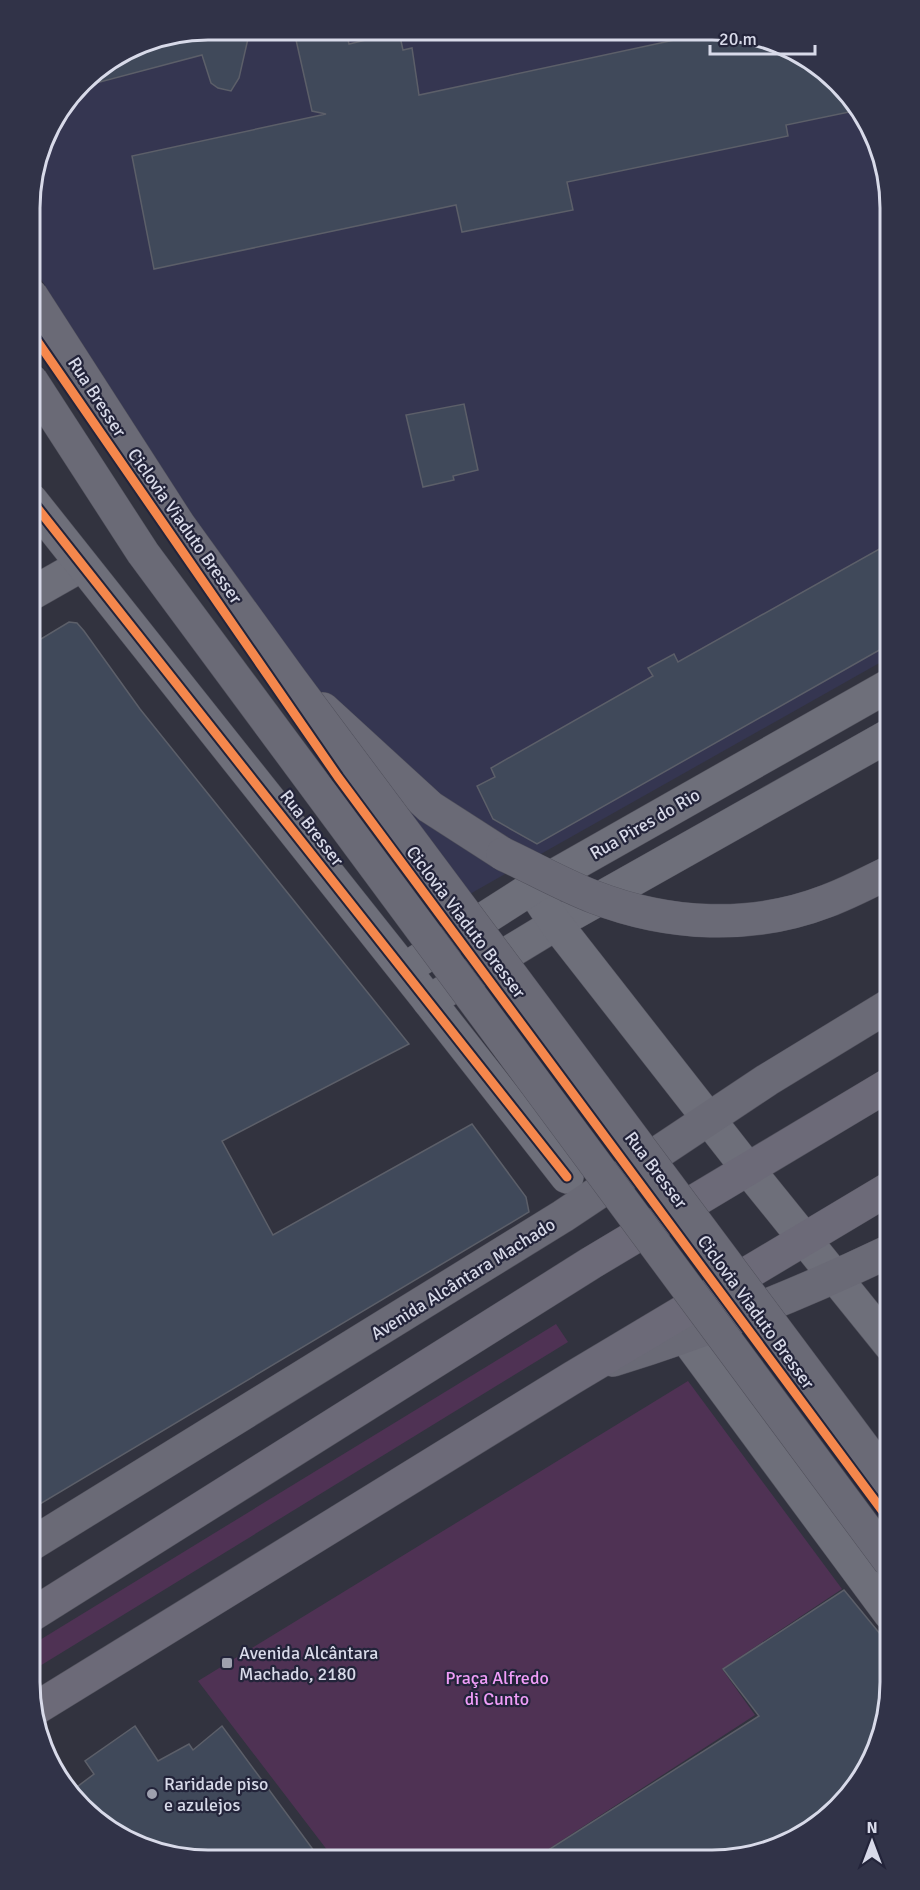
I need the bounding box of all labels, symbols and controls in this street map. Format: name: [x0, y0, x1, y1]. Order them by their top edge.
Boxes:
scale bar: [710, 18, 815, 56]
text: 20 m: [719, 28, 757, 50]
street label: Rua Bresser: [63, 353, 131, 441]
street label: Ciclovia Viaduto Bresser: [123, 444, 247, 608]
street label: Rua Pires do Rio: [586, 784, 704, 864]
street label: Rua Bresser: [275, 786, 349, 871]
street label: Ciclovia Viaduto Bresser: [402, 842, 531, 1003]
street label: Rua Bresser: [620, 1127, 692, 1213]
street label: Avenida Alcântara Machado: [367, 1213, 559, 1345]
street label: Ciclovia Viaduto Bresser: [693, 1231, 819, 1394]
place label: Avenida Alcântara Machado, 2180: [239, 1642, 378, 1685]
marker: Avenida Alcântara Machado, 2180: [220, 1656, 234, 1670]
park label: Praça Alfredo di Cunto: [445, 1667, 549, 1710]
place label: Raridade piso e azulejos: [164, 1773, 268, 1816]
marker: Raridade piso e azulejos: [145, 1787, 159, 1801]
north arrow: [842, 1812, 902, 1872]
text: N: [866, 1818, 878, 1838]

